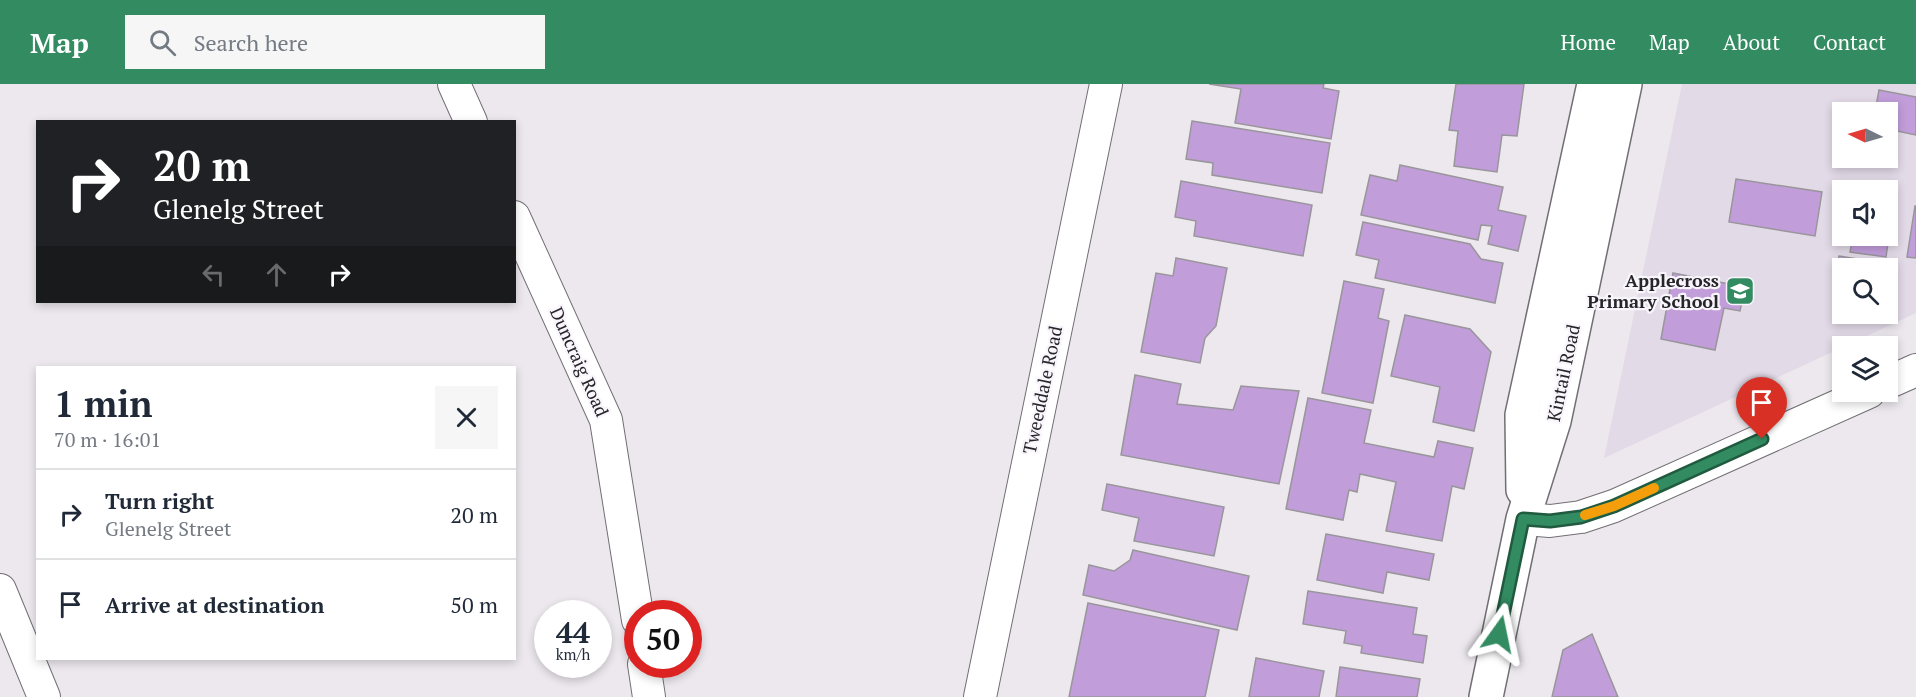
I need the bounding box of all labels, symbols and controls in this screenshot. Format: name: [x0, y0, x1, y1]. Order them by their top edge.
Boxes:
search box: [125, 15, 545, 69]
text: Map: [30, 24, 89, 61]
icon: search: [146, 26, 179, 59]
text: Search here: [194, 28, 308, 57]
text: Home: [1560, 28, 1616, 56]
text: Map: [1649, 28, 1690, 56]
text: About: [1723, 28, 1780, 56]
text: Contact: [1813, 28, 1886, 56]
north arrow: [1832, 102, 1898, 168]
map controls: [1832, 102, 1898, 402]
text: 20 m: [153, 137, 251, 193]
icon: right: [54, 144, 132, 222]
button: sound: [1832, 180, 1898, 246]
text: Glenelg Street: [153, 191, 324, 227]
icon: left: [197, 258, 230, 291]
icon: ahead: [260, 258, 293, 291]
icon: right: [323, 258, 356, 291]
button: search: [1832, 258, 1898, 324]
place label: Applecross Primary School: [1587, 268, 1719, 313]
school or university icon: Applecross Primary School: [1724, 275, 1756, 307]
street label: Duncraig Road: [545, 303, 615, 420]
street label: Kintail Road: [1541, 322, 1585, 424]
street label: Tweeddale Road: [1017, 324, 1067, 456]
button: layers: [1832, 336, 1898, 402]
pin: [1736, 377, 1787, 439]
text: 1 min: [54, 380, 152, 427]
button: close: [435, 386, 498, 449]
icon: arrive: [1745, 386, 1778, 419]
text: 70 m · 16:01: [54, 426, 161, 453]
text: Turn right: [105, 486, 214, 515]
icon: right: [54, 498, 87, 531]
text: 20 m: [450, 500, 498, 529]
text: Glenelg Street: [105, 515, 232, 542]
icon: arrive: [54, 588, 87, 621]
text: Arrive at destination: [105, 590, 324, 619]
text: 50 m: [450, 590, 498, 619]
speed limit sign: 50: [624, 600, 702, 678]
position arrow: [1467, 602, 1531, 666]
text: 44: [556, 612, 590, 652]
text: km/h: [556, 644, 590, 664]

